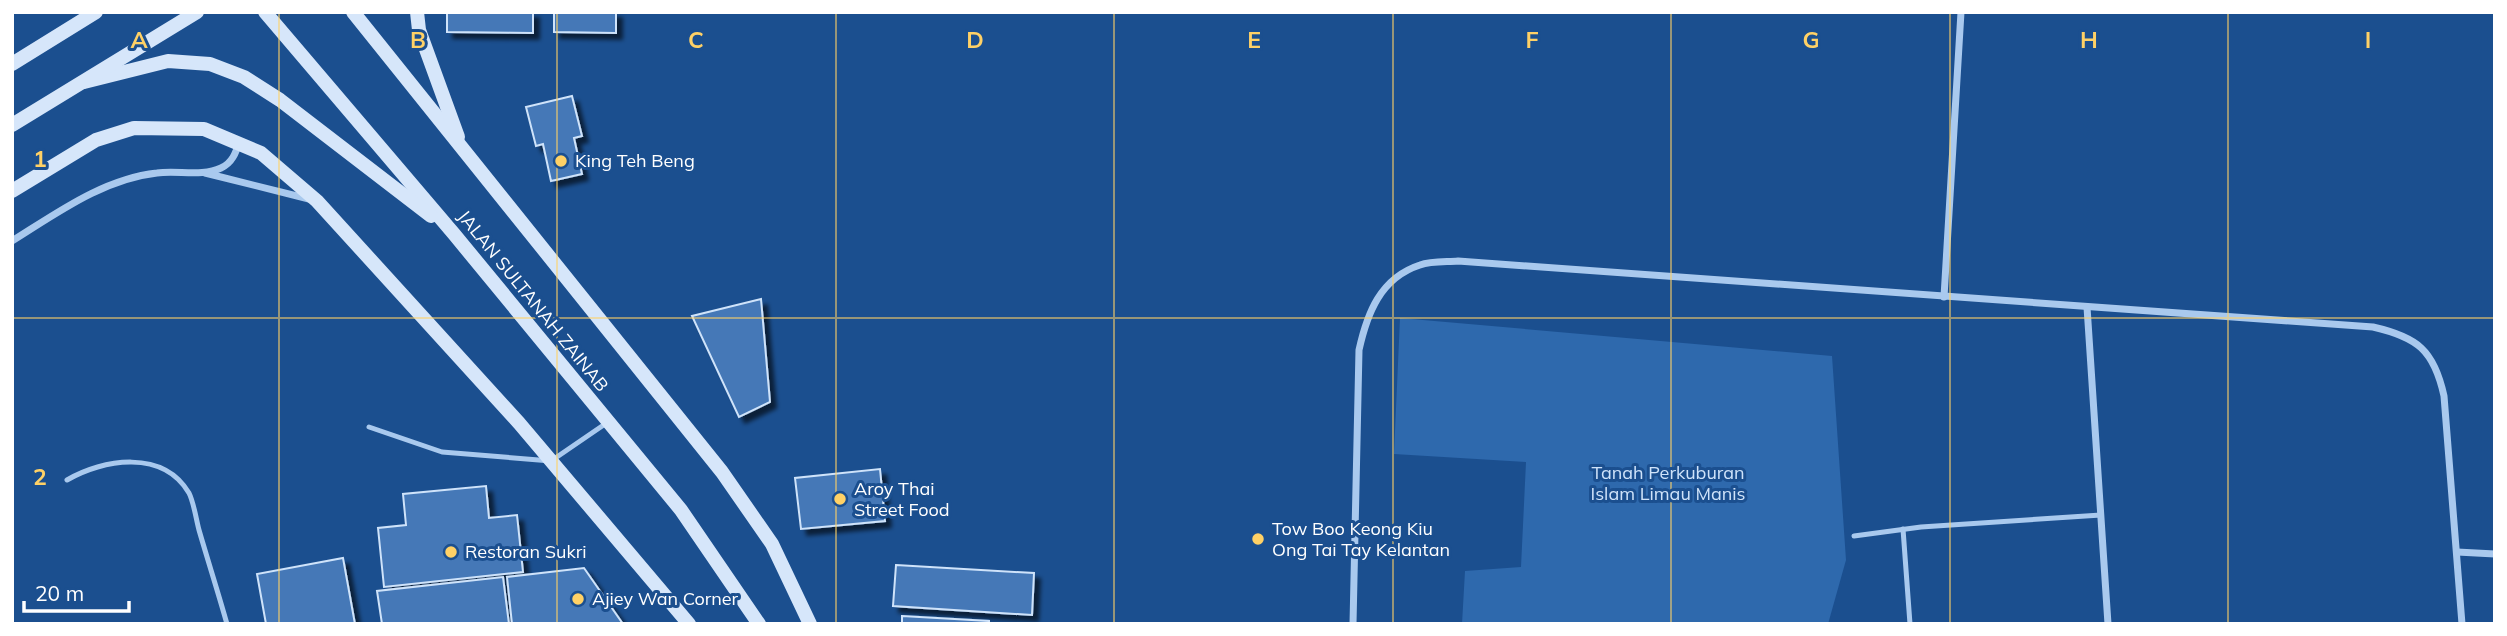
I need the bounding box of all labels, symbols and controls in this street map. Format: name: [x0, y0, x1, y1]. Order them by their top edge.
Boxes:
text: A: [130, 25, 148, 54]
text: B: [410, 25, 426, 54]
text: C: [688, 25, 704, 54]
text: D: [966, 25, 984, 54]
text: E: [1247, 25, 1261, 54]
text: F: [1525, 25, 1539, 54]
text: G: [1802, 25, 1820, 54]
text: H: [2080, 25, 2098, 54]
text: I: [2365, 25, 2371, 54]
text: 1: [33, 144, 47, 173]
place label: King Teh Beng: [575, 149, 695, 172]
marker: King Teh Beng: [553, 153, 569, 169]
street label: JALAN SULTANAH ZAINAB: [453, 205, 614, 396]
park label: Tanah Perkuburan Islam Limau Manis: [1591, 461, 1746, 505]
text: 2: [33, 462, 47, 491]
place label: Aroy Thai Street Food: [854, 477, 950, 521]
marker: Aroy Thai Street Food: [832, 491, 848, 507]
place label: Tow Boo Keong Kiu Ong Tai Tay Kelantan: [1272, 517, 1450, 561]
marker: Tow Boo Keong Kiu Ong Tai Tay Kelantan: [1250, 531, 1266, 547]
place label: Restoran Sukri: [465, 540, 587, 563]
marker: Restoran Sukri: [443, 544, 459, 560]
scale bar: [24, 570, 130, 614]
text: 20 m: [35, 580, 84, 606]
place label: Ajiey Wan Corner: [592, 587, 739, 610]
marker: Ajiey Wan Corner: [570, 591, 586, 607]

